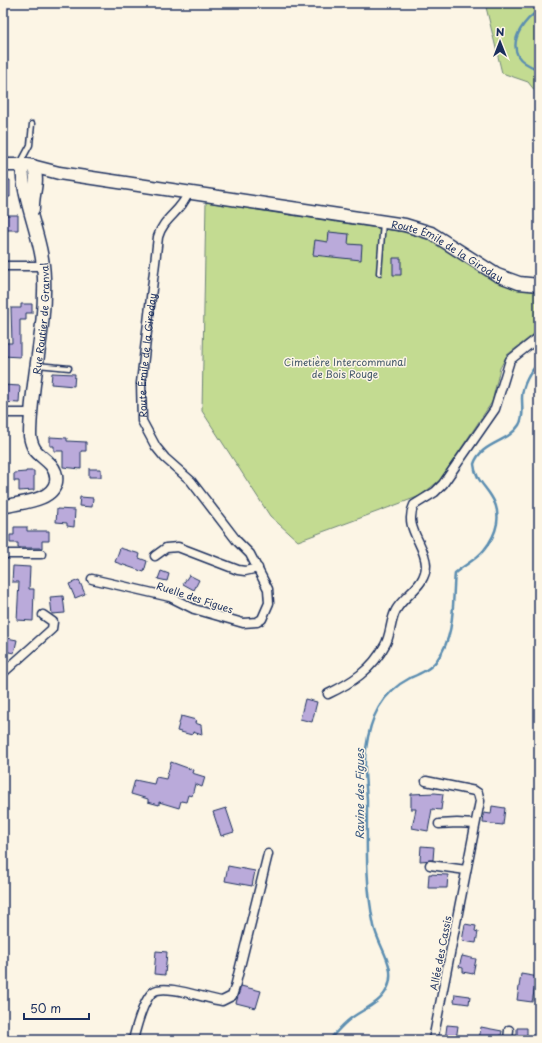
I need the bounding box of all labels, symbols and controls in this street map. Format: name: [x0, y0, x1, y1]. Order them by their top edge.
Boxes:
north arrow: [480, 22, 520, 62]
text: N: [496, 23, 505, 40]
street label: Route Émile de la Giroday: [390, 216, 506, 284]
street label: Rue Routier de Granval: [28, 262, 52, 375]
street label: Route Émile de la Giroday: [133, 292, 159, 418]
park label: Cimetière Intercommunal de Bois Rouge: [284, 354, 407, 381]
street label: Ruelle des Figues: [155, 578, 236, 617]
water label: Ravine des Figues: [351, 747, 368, 840]
street label: Allée des Cassis: [425, 914, 455, 992]
scale bar: [24, 995, 89, 1021]
text: 50 m: [30, 999, 61, 1017]

